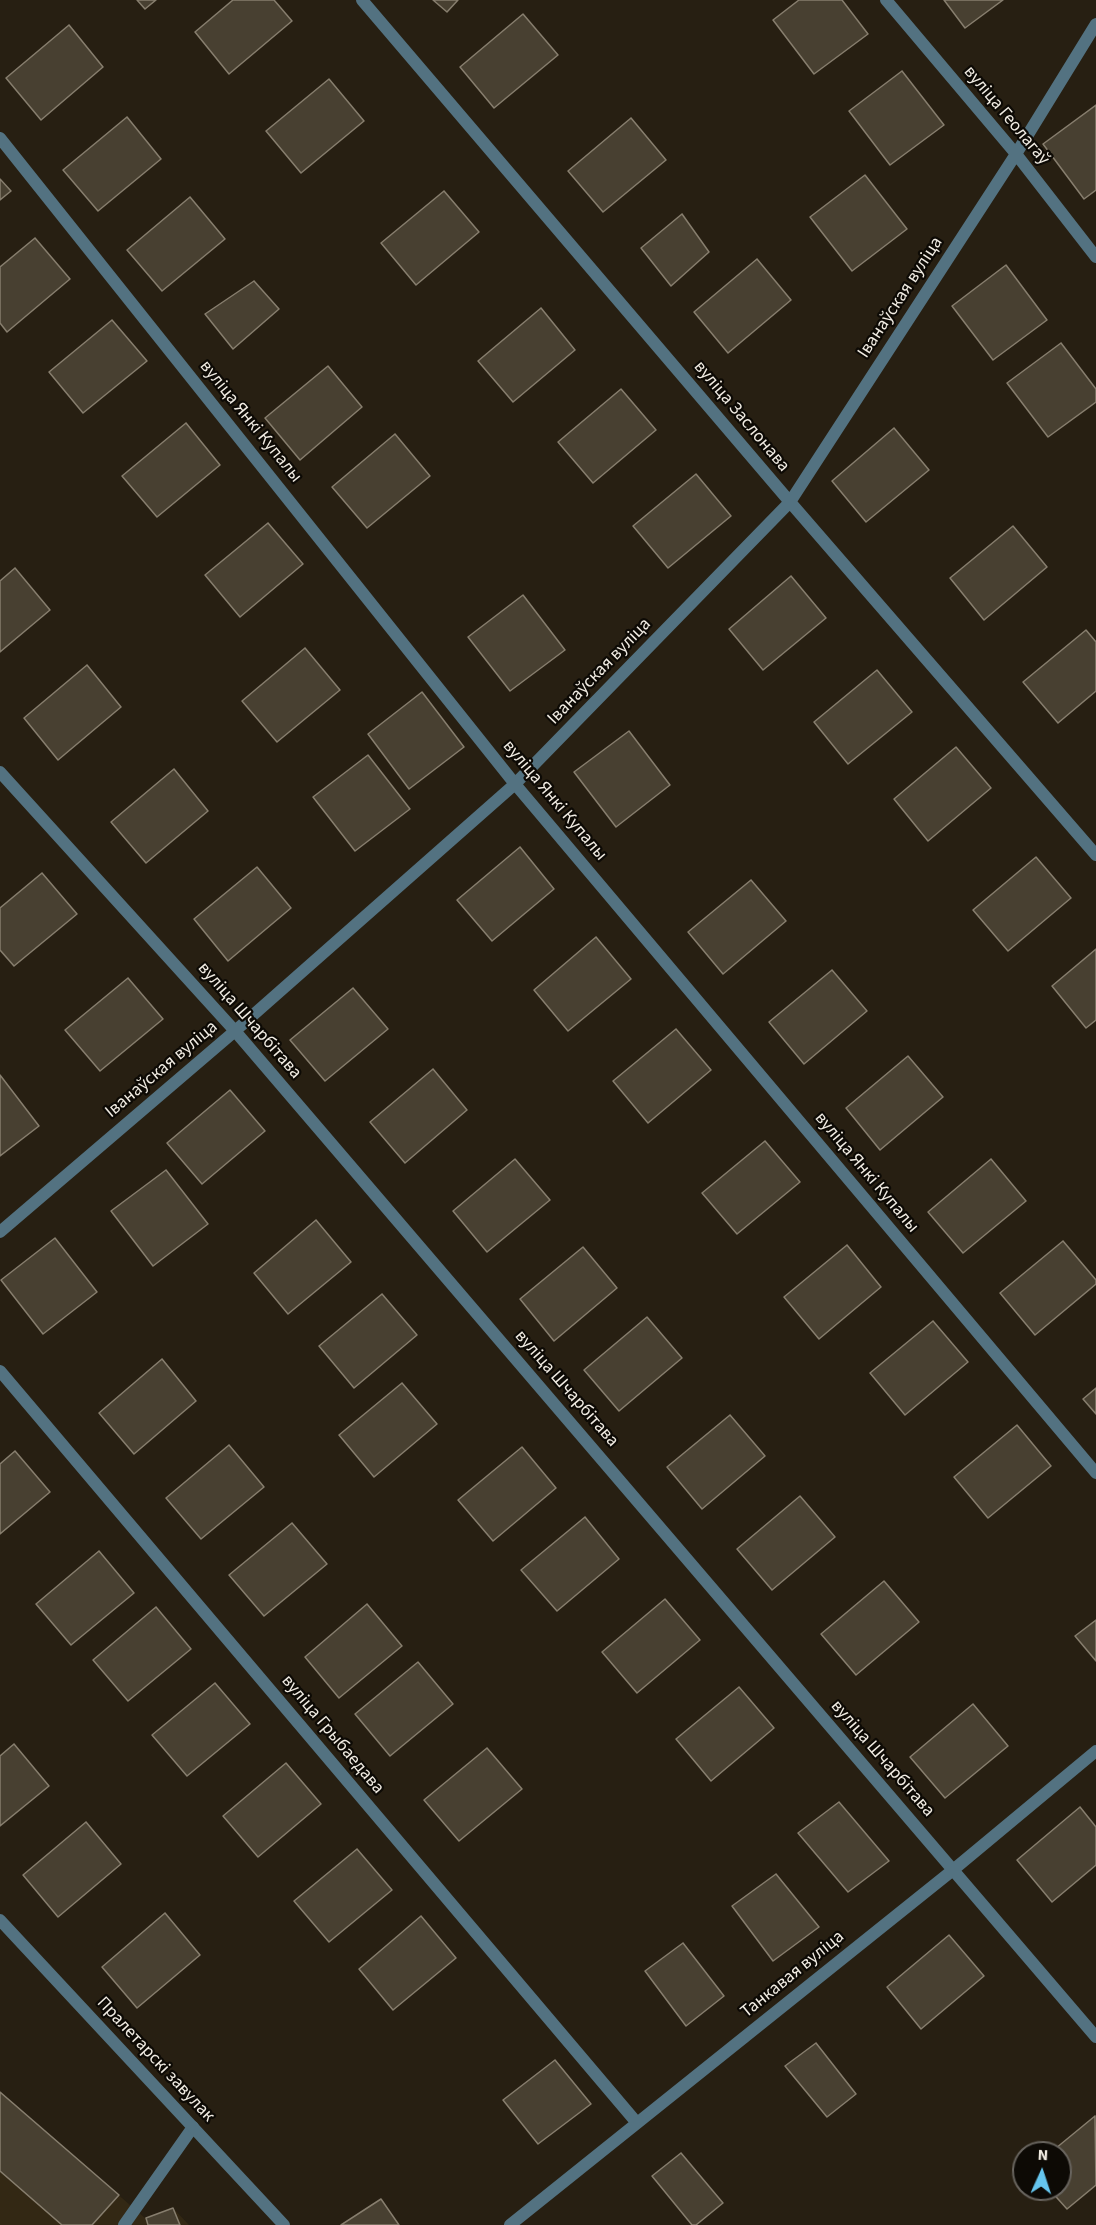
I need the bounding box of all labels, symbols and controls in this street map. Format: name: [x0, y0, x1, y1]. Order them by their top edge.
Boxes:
street label: вуліца Геолагаў: [958, 62, 1054, 170]
street label: Іванаўская вуліца: [854, 233, 948, 363]
street label: вуліца Янкі Купалы: [194, 357, 306, 487]
street label: вуліца Заслонава: [688, 357, 794, 477]
street label: Іванаўская вуліца: [544, 614, 656, 730]
street label: вуліца Янкі Купалы: [497, 736, 611, 866]
street label: вуліца Шчарбітава: [192, 958, 306, 1084]
street label: Іванаўская вуліца: [101, 1017, 223, 1123]
street label: вуліца Янкі Купалы: [809, 1108, 923, 1238]
street label: вуліца Шчарбітава: [509, 1326, 623, 1452]
street label: вуліца Грыбаедава: [276, 1671, 388, 1799]
street label: вуліца Шчарбітава: [825, 1696, 939, 1822]
street label: Танкавая вуліца: [737, 1927, 849, 2023]
street label: Пралетарскі завулак: [92, 1993, 218, 2127]
north arrow: [1012, 2141, 1072, 2201]
text: N: [1037, 2144, 1049, 2166]

